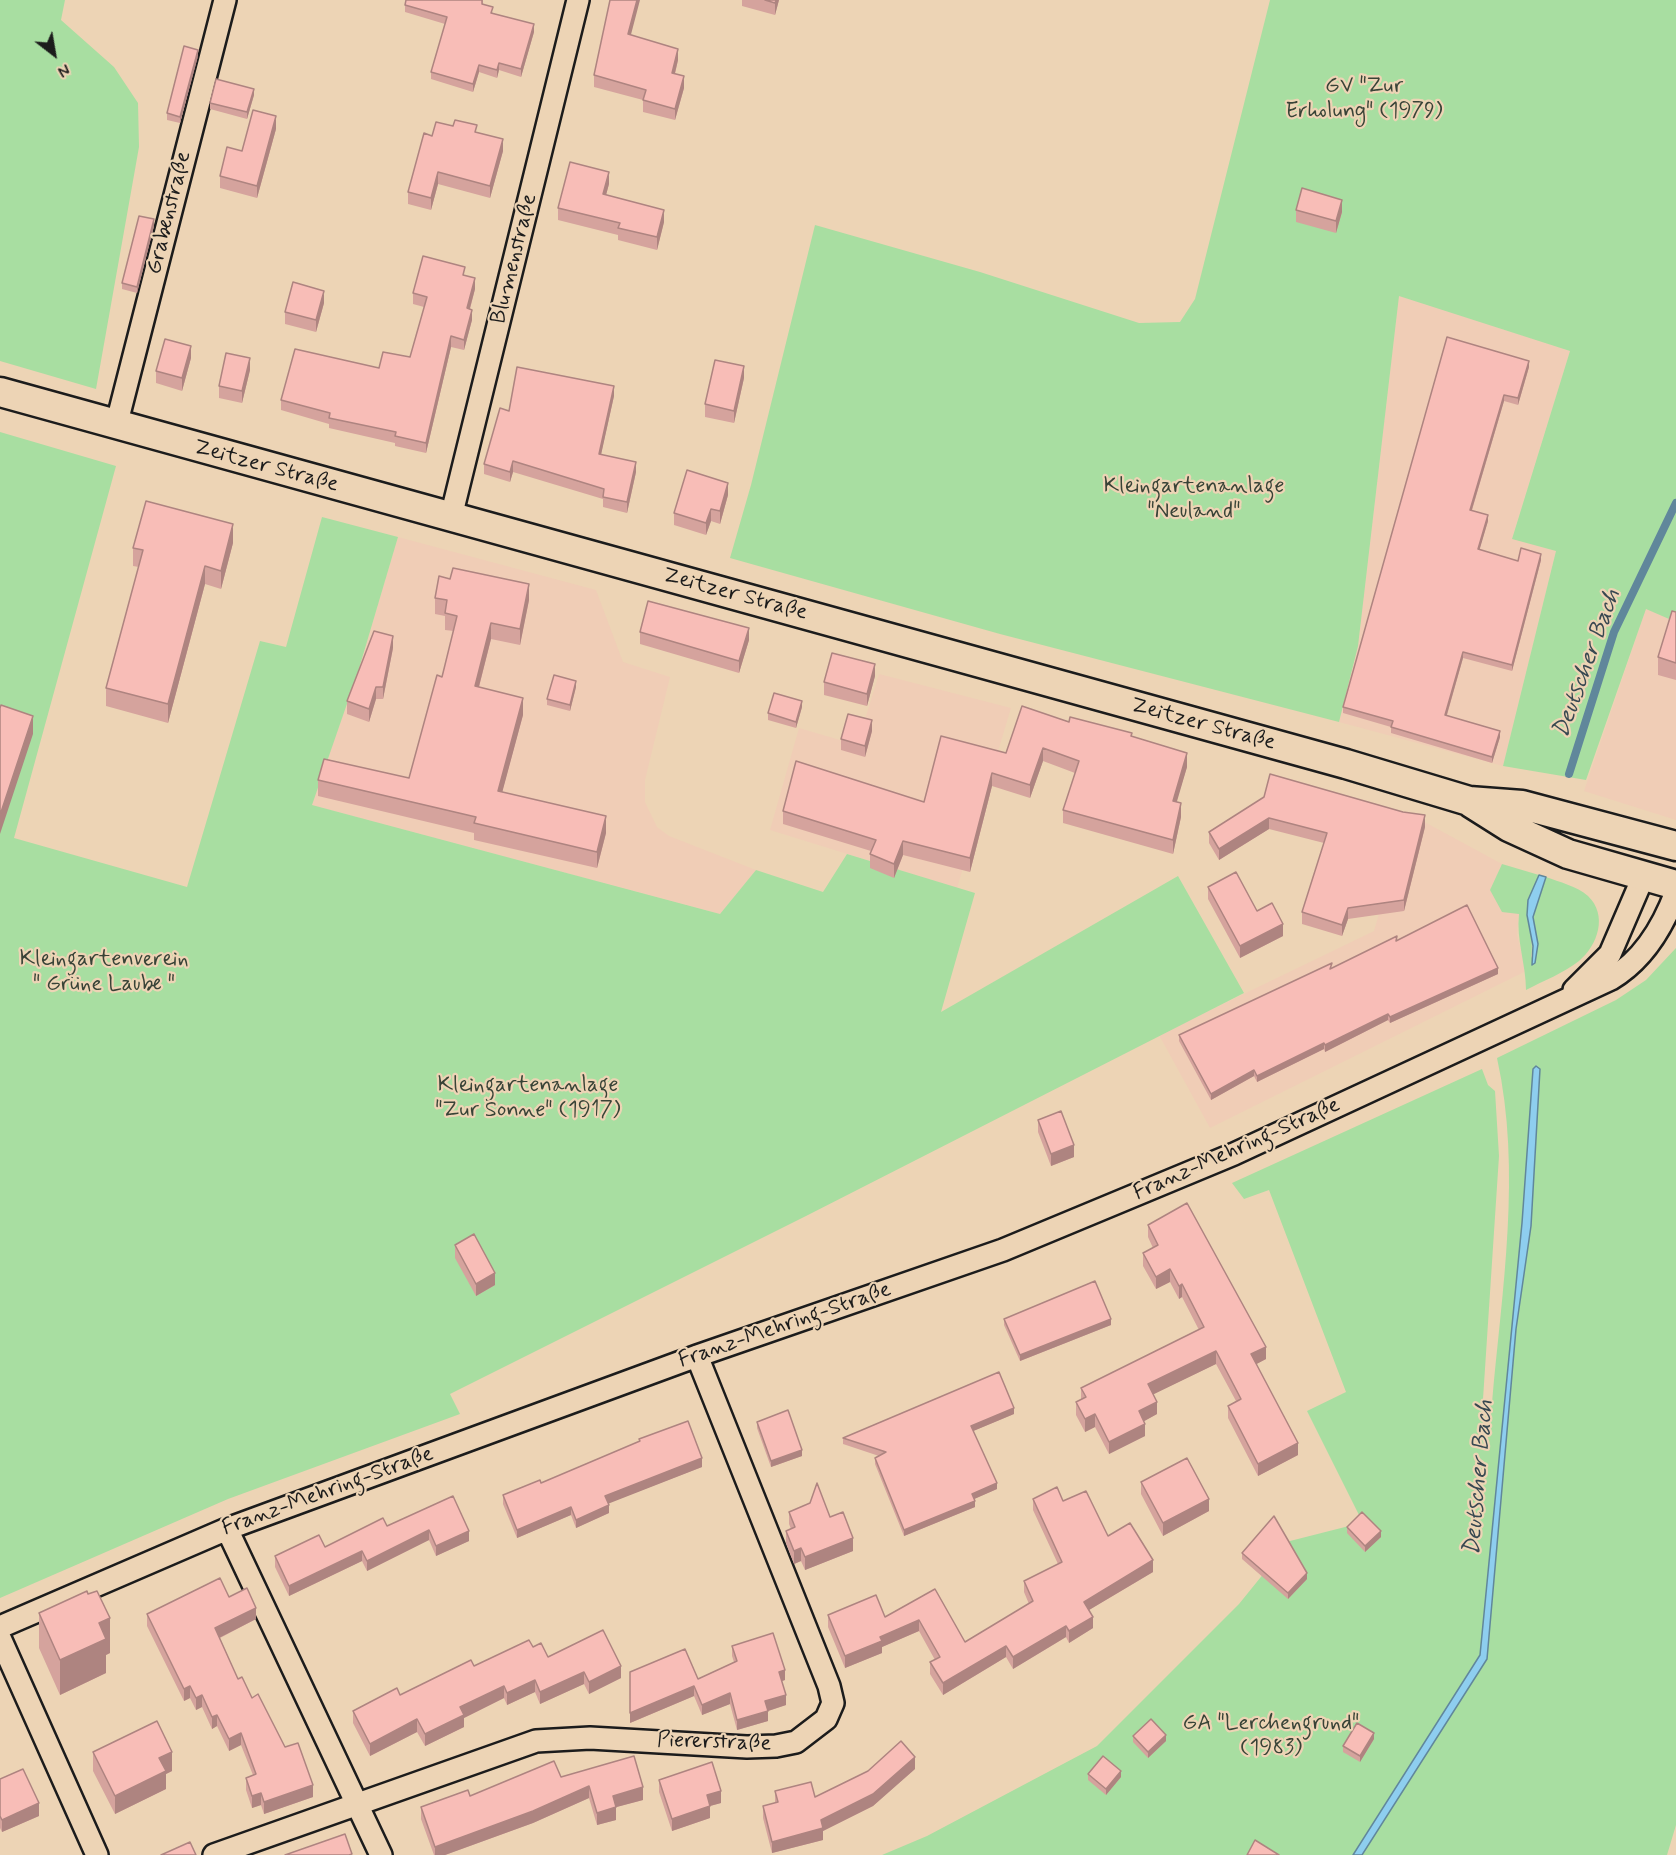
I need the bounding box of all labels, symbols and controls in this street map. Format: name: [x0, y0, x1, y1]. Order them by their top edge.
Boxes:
north arrow: [24, 24, 84, 84]
text: N: [54, 58, 74, 82]
park label: GV "Zur Erholung" (1979): [1285, 74, 1443, 125]
street label: Grabenstraße: [142, 149, 198, 277]
street label: Blumenstraße: [486, 191, 544, 327]
street label: Zeitzer Straße: [191, 435, 341, 499]
park label: Kleingartenanlage "Neuland": [1104, 474, 1284, 526]
street label: Zeitzer Straße: [660, 563, 810, 627]
water label: Deutscher Bach: [1548, 586, 1628, 742]
street label: Zeitzer Straße: [1128, 693, 1278, 757]
park label: Kleingartenverein " Grüne Laube ": [19, 947, 189, 998]
park label: Kleingartenanlage "Zur Sonne" (1917): [435, 1073, 621, 1124]
street label: Franz-Mehring-Straße: [1130, 1093, 1344, 1207]
street label: Franz-Mehring-Straße: [675, 1277, 895, 1375]
water label: Deutscher Bach: [1459, 1399, 1501, 1557]
street label: Franz-Mehring-Straße: [219, 1441, 437, 1543]
park label: GA "Lerchengrund" (1983): [1183, 1711, 1359, 1762]
street label: Piererstraße: [656, 1728, 772, 1758]

